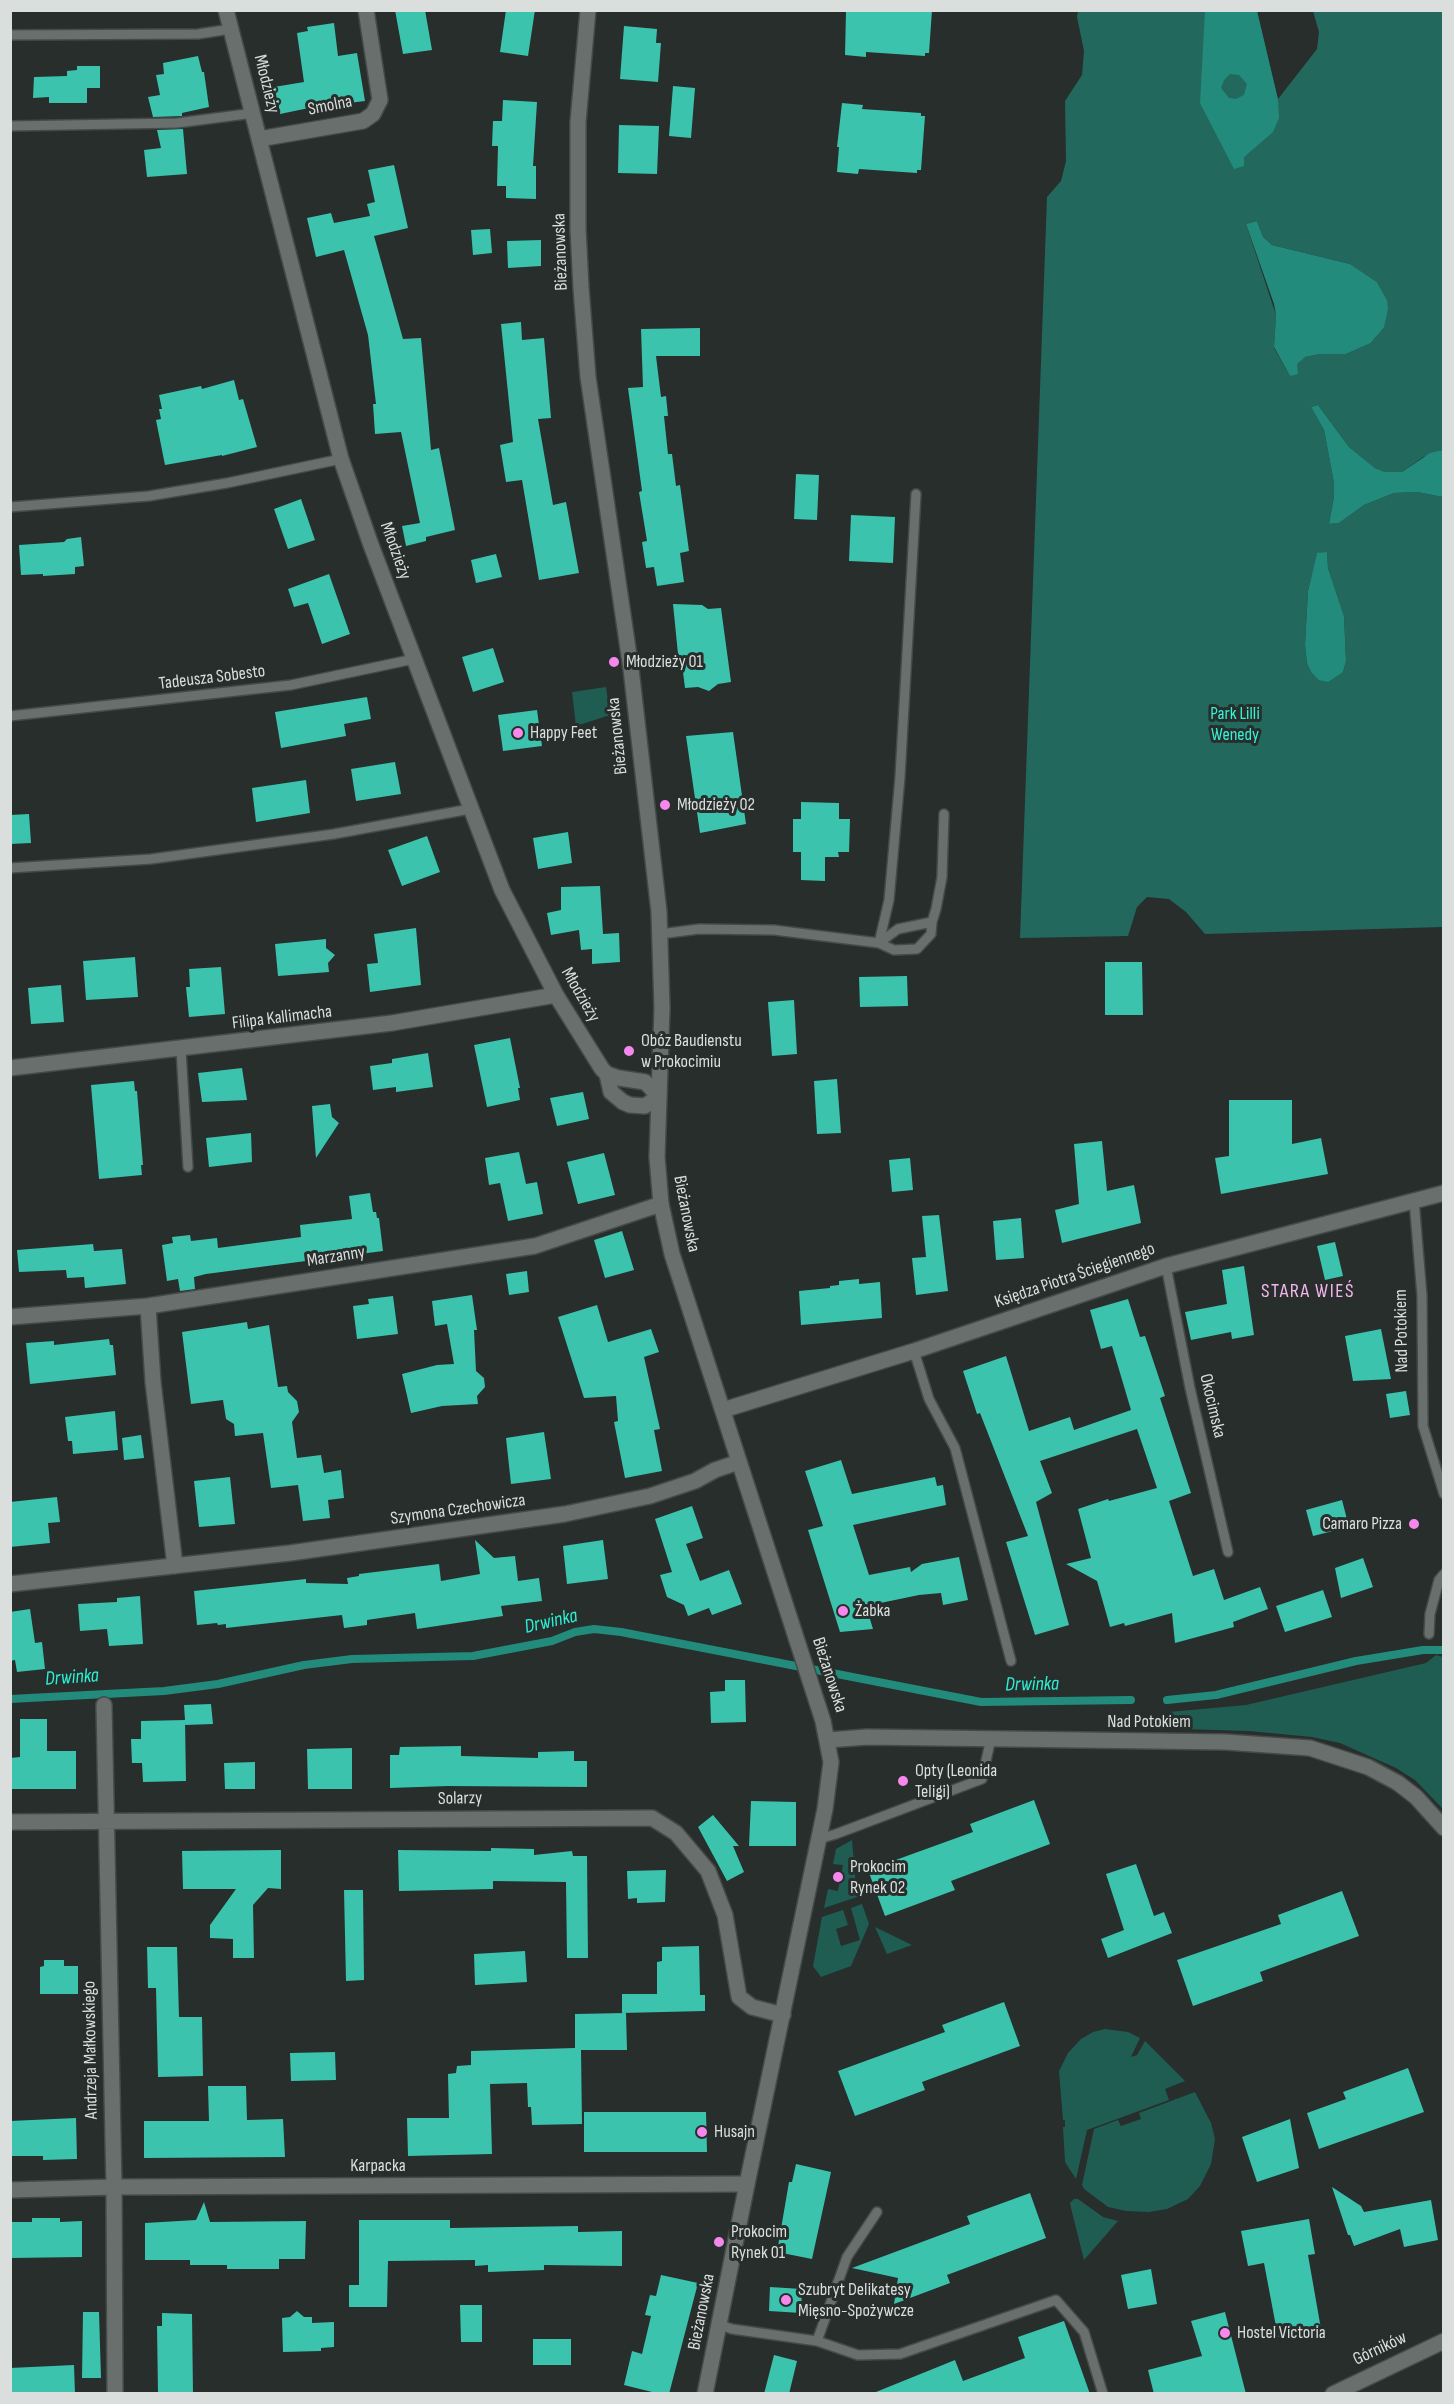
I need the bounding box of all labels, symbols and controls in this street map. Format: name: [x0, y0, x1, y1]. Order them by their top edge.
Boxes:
street label: Młodzieży: [248, 52, 284, 116]
street label: Smolna: [306, 91, 354, 121]
street label: Bieżanowska: [549, 213, 573, 291]
street label: Młodzieży: [375, 519, 415, 583]
place label: Młodzieży 01: [626, 651, 703, 673]
marker: Młodzieży 01: [607, 655, 621, 669]
street label: Tadeusza Sobesto: [158, 661, 266, 695]
street label: Bieżanowska: [603, 696, 633, 776]
park label: Park Lilli Wenedy: [1210, 703, 1260, 746]
place label: Happy Feet: [530, 722, 597, 744]
marker: Happy Feet: [511, 726, 525, 740]
place label: Młodzieży 02: [677, 794, 755, 816]
marker: Młodzieży 02: [658, 798, 672, 812]
street label: Młodzieży: [556, 964, 604, 1026]
street label: Filipa Kallimacha: [231, 1001, 333, 1035]
place label: Obóz Baudienstu w Prokocimiu: [641, 1030, 742, 1072]
marker: Obóz Baudienstu w Prokocimiu: [622, 1044, 636, 1058]
street label: Bieżanowska: [668, 1174, 704, 1254]
street label: Księdza Piotra Ściegiennego: [992, 1238, 1158, 1314]
street label: Marzanny: [305, 1242, 367, 1272]
district label: STARA WIEŚ: [1261, 1280, 1355, 1304]
street label: Nad Potokiem: [1390, 1289, 1414, 1373]
street label: Okocimska: [1194, 1372, 1230, 1440]
street label: Szymona Czechowicza: [389, 1490, 527, 1530]
place label: Camaro Pizza: [1322, 1513, 1402, 1535]
marker: Camaro Pizza: [1407, 1517, 1421, 1531]
place label: Żabka: [855, 1600, 890, 1622]
water label: Drwinka: [522, 1604, 580, 1640]
marker: Żabka: [836, 1604, 850, 1618]
street label: Bieżanowska: [807, 1635, 851, 1715]
water label: Drwinka: [44, 1664, 100, 1692]
water label: Drwinka: [1005, 1673, 1059, 1697]
street label: Nad Potokiem: [1107, 1711, 1191, 1733]
place label: Opty (Leonida Teligi): [915, 1760, 997, 1802]
marker: Opty (Leonida Teligi): [896, 1774, 910, 1788]
street label: Solarzy: [438, 1788, 482, 1810]
place label: Prokocim Rynek 02: [850, 1856, 906, 1898]
marker: Prokocim Rynek 02: [831, 1870, 845, 1884]
street label: Andrzeja Małkowskiego: [79, 1981, 103, 2119]
place label: Husajn: [714, 2121, 755, 2143]
marker: Husajn: [695, 2125, 709, 2139]
street label: Karpacka: [350, 2155, 406, 2177]
place label: Prokocim Rynek 01: [731, 2221, 787, 2264]
marker: Prokocim Rynek 01: [712, 2235, 726, 2249]
street label: Bieżanowska: [684, 2272, 720, 2352]
place label: Szubryt Delikatesy Mięsno-Spożywcze: [798, 2279, 914, 2322]
marker: Szubryt Delikatesy Mięsno-Spożywcze: [779, 2293, 793, 2307]
place label: Hostel Victoria: [1237, 2322, 1326, 2344]
marker: Hostel Victoria: [1218, 2326, 1232, 2340]
street label: Górników: [1350, 2327, 1410, 2371]

